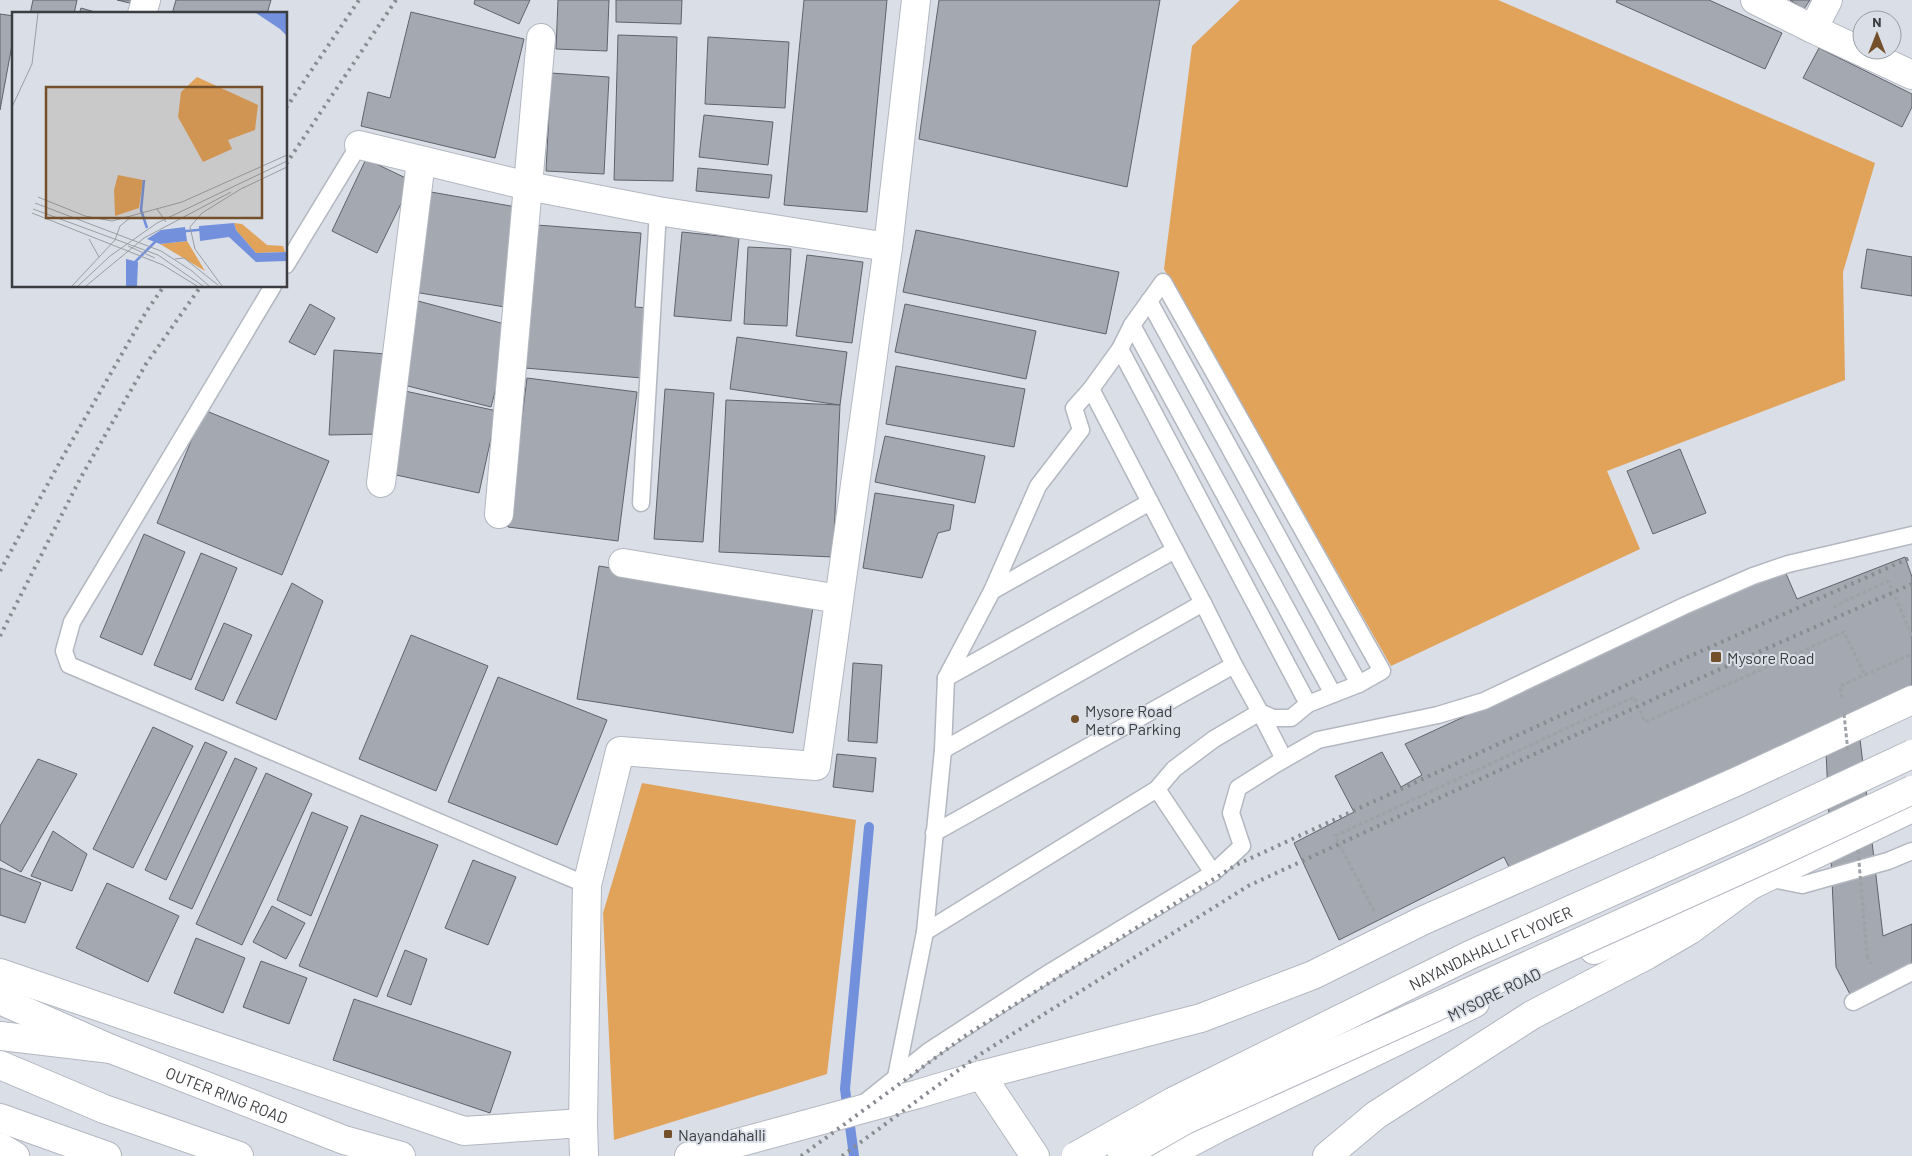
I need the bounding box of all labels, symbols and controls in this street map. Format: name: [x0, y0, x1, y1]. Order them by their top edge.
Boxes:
north arrow: [1852, 10, 1902, 60]
inset map: [12, 12, 288, 288]
text: N: [1872, 13, 1882, 30]
place label: Mysore Road: [1727, 648, 1815, 667]
marker: Mysore Road: [1709, 650, 1723, 664]
place label: Mysore Road Metro Parking: [1085, 701, 1181, 738]
marker: Mysore Road Metro Parking: [1069, 713, 1081, 725]
street label: NAYANDAHALLI FLYOVER: [1405, 901, 1575, 993]
street label: MYSORE ROAD: [1444, 963, 1544, 1025]
street label: OUTER RING ROAD: [163, 1062, 291, 1127]
place label: Nayandahalli: [678, 1125, 766, 1144]
marker: Nayandahalli: [662, 1128, 674, 1140]

